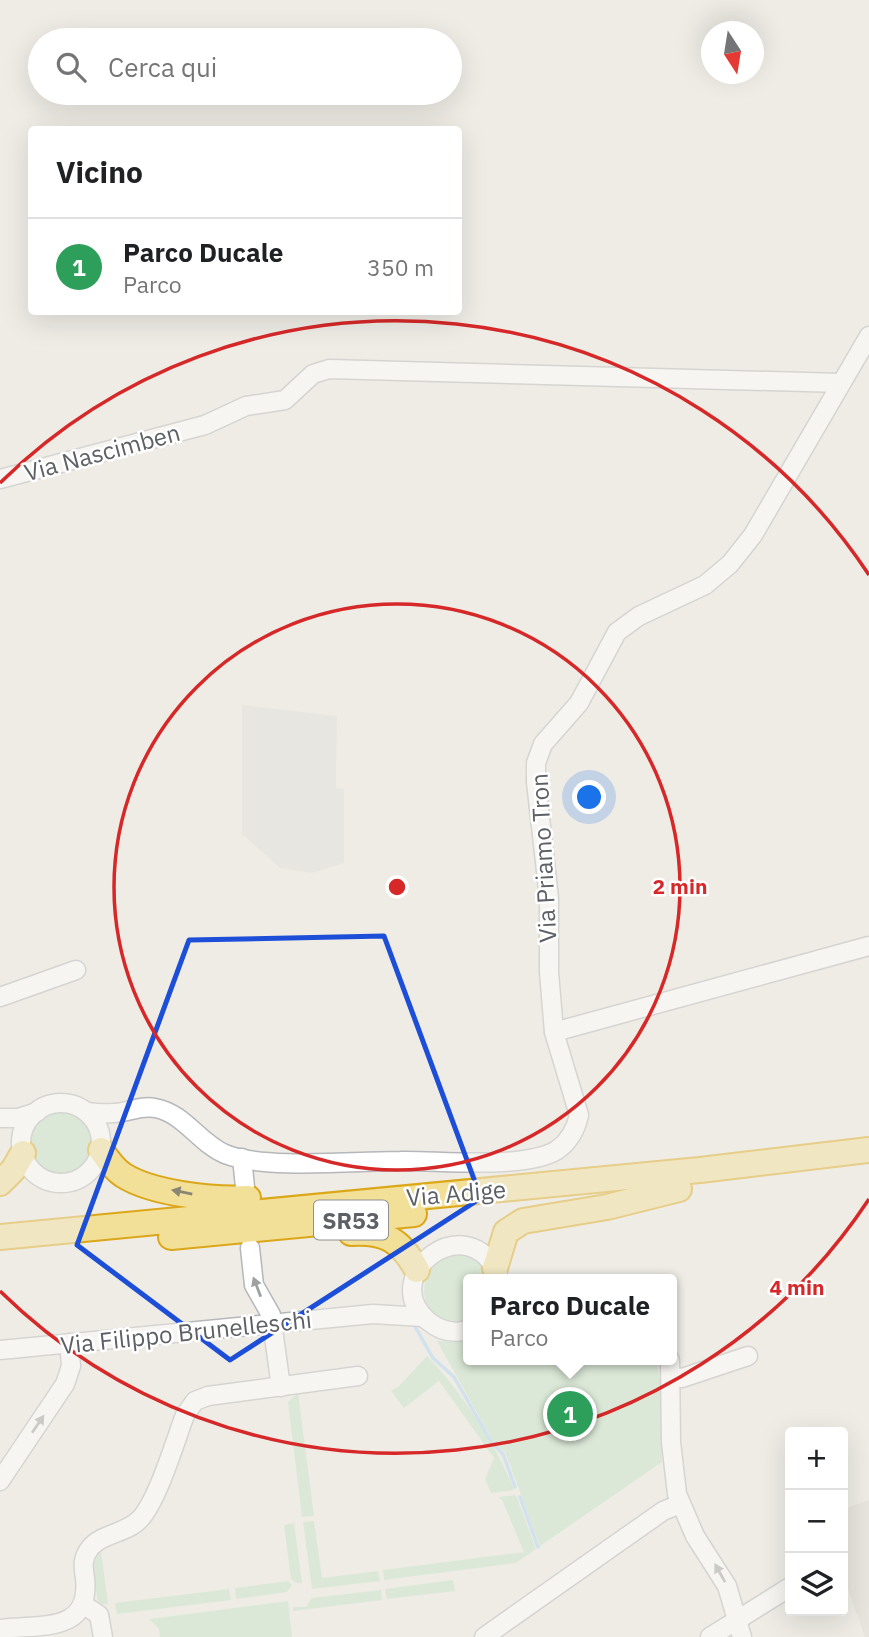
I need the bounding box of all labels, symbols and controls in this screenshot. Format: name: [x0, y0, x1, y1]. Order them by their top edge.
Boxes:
north arrow: [701, 21, 764, 84]
search box: [28, 28, 462, 105]
icon: search: [52, 48, 90, 86]
text: Cerca qui: [108, 50, 217, 84]
text: Vicino: [56, 152, 143, 191]
text: Parco Ducale: [123, 235, 283, 269]
text: 1: [72, 252, 86, 282]
text: 350 m: [367, 252, 434, 282]
text: Parco: [123, 269, 182, 299]
street label: Via Nascimben: [20, 416, 184, 488]
street label: Via Priamo Tron: [523, 773, 563, 943]
your location: [572, 780, 606, 814]
text: 2 min: [653, 872, 707, 900]
centre of rings: [385, 875, 409, 899]
street label: Via Adige: [405, 1173, 507, 1213]
one-way arrow: [170, 1187, 192, 1198]
road number: SR53: [314, 1200, 388, 1240]
text: 4 min: [770, 1273, 824, 1301]
popup: [463, 1274, 677, 1365]
one-way arrow: [251, 1276, 262, 1297]
text: Parco Ducale: [490, 1288, 650, 1322]
street label: Via Filippo Brunelleschi: [59, 1303, 313, 1361]
text: Parco: [490, 1322, 548, 1352]
pin: 1: [547, 1388, 593, 1440]
one-way arrow: [31, 1415, 45, 1433]
map controls: [785, 1427, 848, 1616]
button: +: [785, 1427, 848, 1490]
button: −: [785, 1490, 848, 1553]
button: layers: [785, 1553, 848, 1616]
one-way arrow: [714, 1563, 726, 1582]

